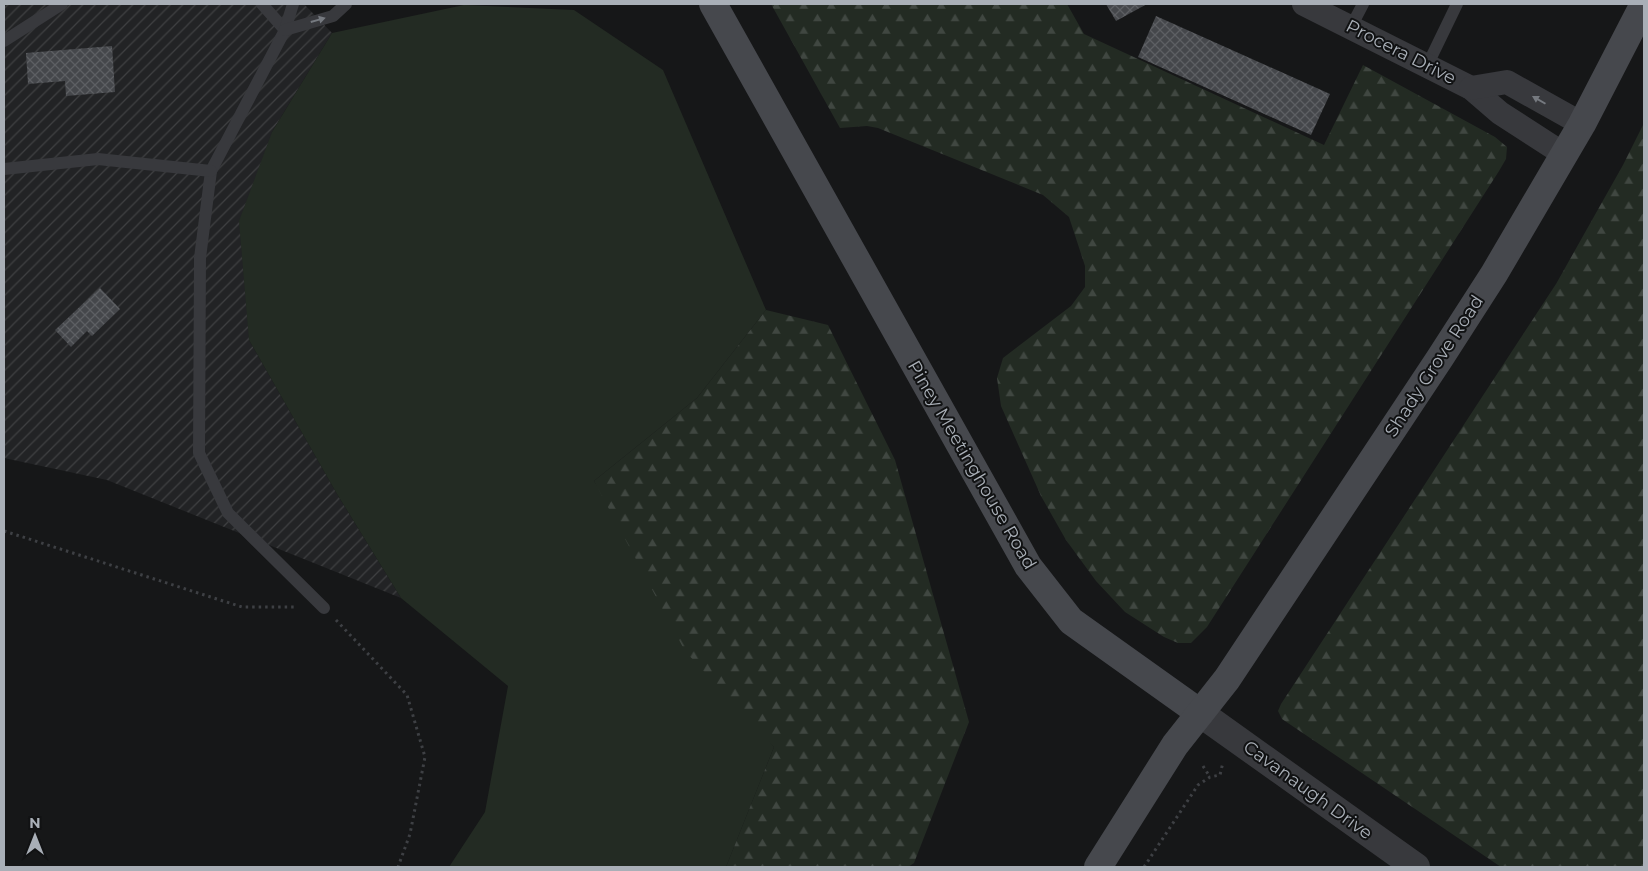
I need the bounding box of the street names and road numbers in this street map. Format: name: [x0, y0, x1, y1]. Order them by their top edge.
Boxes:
street label: Procera Drive: [1342, 15, 1460, 89]
street label: Shady Grove Road: [1380, 291, 1488, 441]
street label: Piney Meetinghouse Road: [903, 357, 1041, 573]
street label: Cavanaugh Drive: [1239, 736, 1377, 844]

